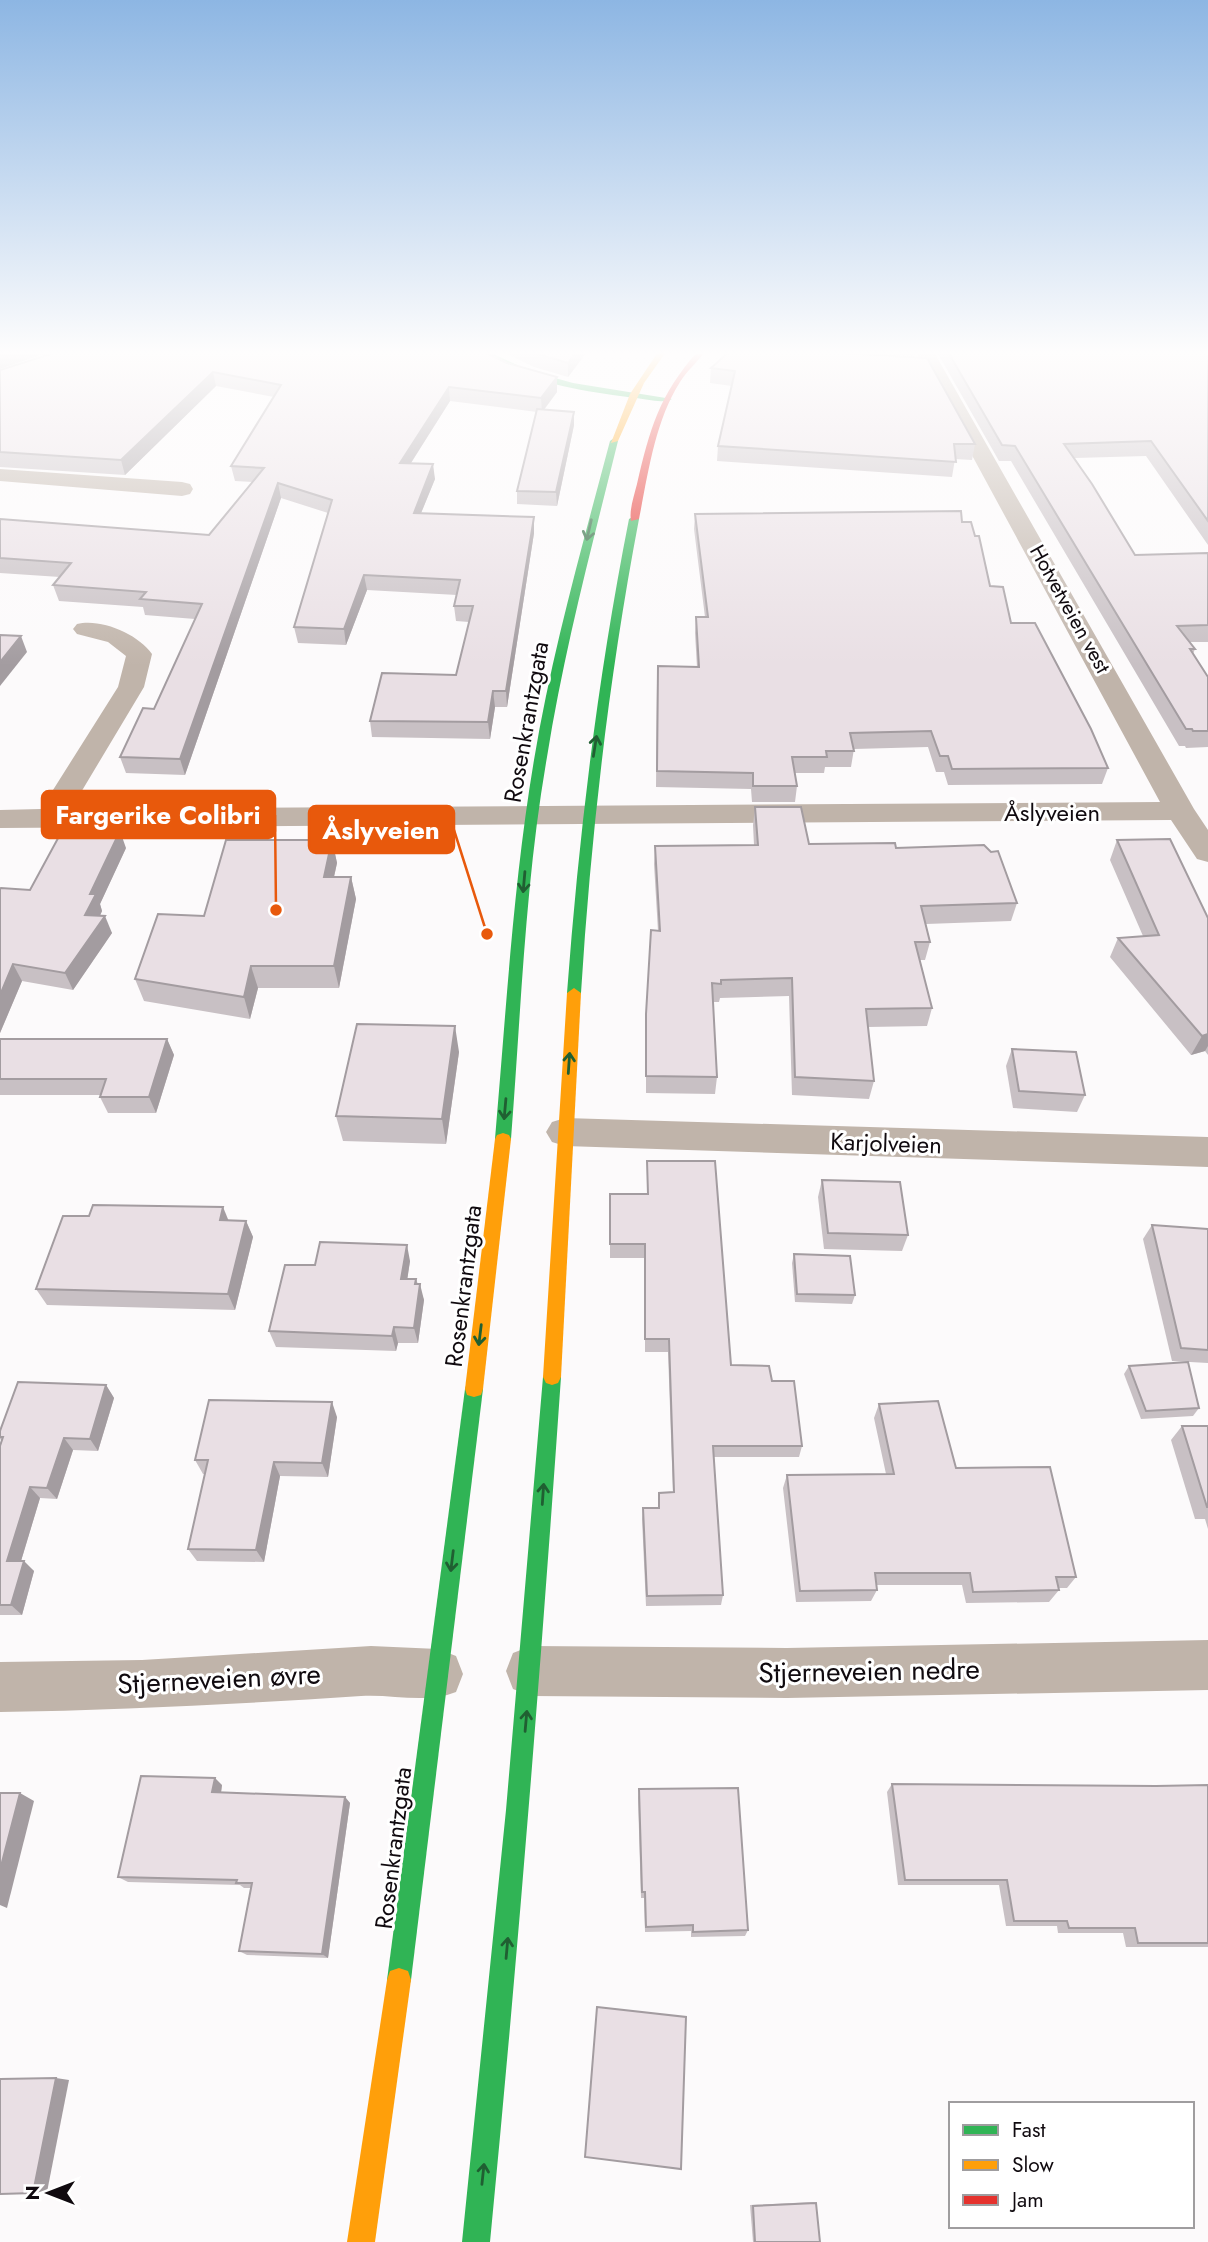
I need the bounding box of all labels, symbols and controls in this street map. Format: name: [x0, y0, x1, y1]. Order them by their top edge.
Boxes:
one-way arrow: [582, 518, 595, 541]
street label: Hotvetveien vest: [1022, 539, 1118, 679]
street label: Rosenkrantzgata: [495, 639, 557, 805]
one-way arrow: [589, 736, 602, 758]
callout: Fargerike Colibri: [42, 791, 275, 838]
street label: Åslyveien: [1004, 795, 1100, 830]
text: Fargerike Colibri: [55, 796, 261, 834]
callout: Åslyveien: [309, 806, 454, 853]
text: Åslyveien: [321, 811, 440, 849]
one-way arrow: [517, 870, 530, 893]
one-way arrow: [563, 1052, 576, 1075]
one-way arrow: [498, 1097, 511, 1120]
street label: Karjolveien: [830, 1124, 942, 1162]
street label: Rosenkrantzgata: [436, 1203, 490, 1369]
one-way arrow: [474, 1323, 487, 1346]
one-way arrow: [537, 1484, 550, 1506]
one-way arrow: [445, 1549, 458, 1572]
street label: Stjerneveien nedre: [758, 1649, 980, 1693]
street label: Stjerneveien øvre: [116, 1653, 322, 1705]
one-way arrow: [520, 1710, 533, 1733]
street label: Rosenkrantzgata: [366, 1765, 420, 1931]
one-way arrow: [501, 1937, 514, 1960]
legend: [949, 2102, 1194, 2228]
text: Fast: [1012, 2115, 1045, 2145]
text: Slow: [1012, 2150, 1054, 2180]
north arrow: [14, 2158, 84, 2228]
one-way arrow: [477, 2163, 490, 2186]
text: N: [19, 2185, 46, 2201]
text: Jam: [1009, 2185, 1044, 2215]

